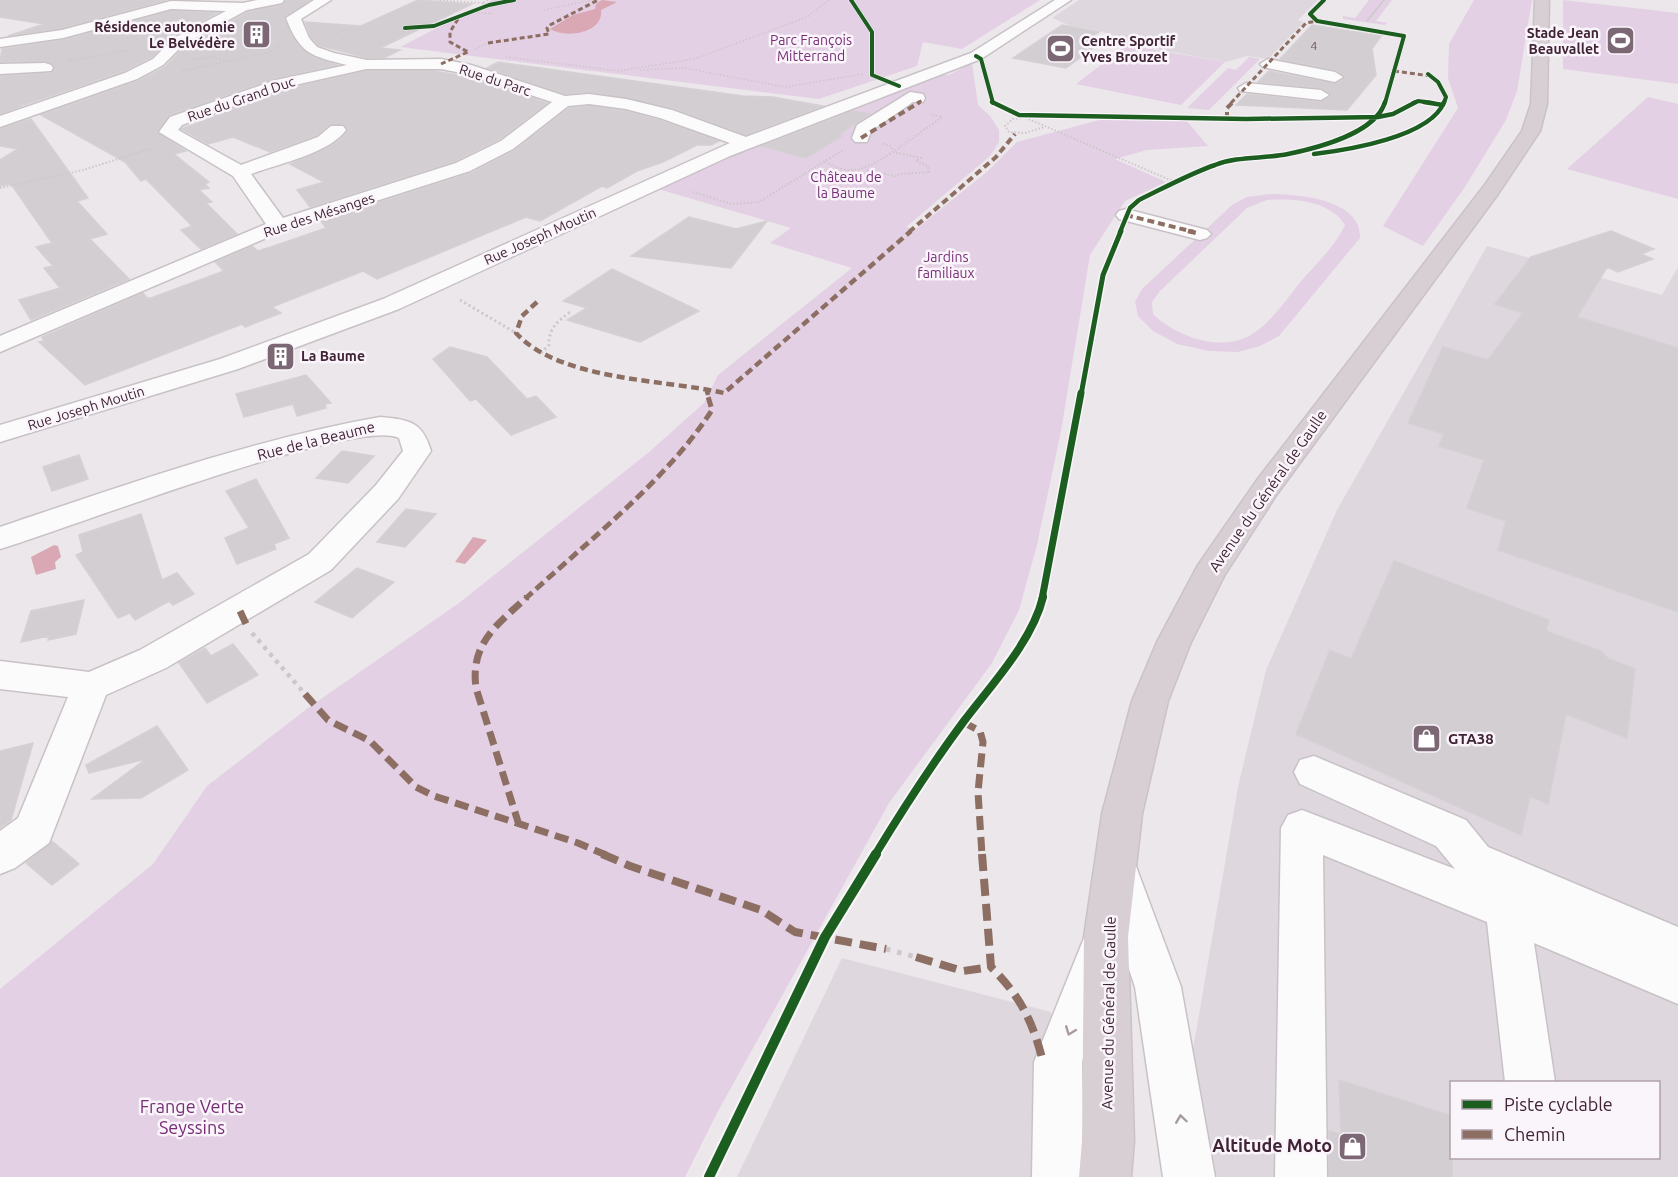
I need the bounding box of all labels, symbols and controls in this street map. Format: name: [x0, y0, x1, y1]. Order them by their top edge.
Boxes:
place label: Résidence autonomie Le Belvédère: [94, 19, 235, 51]
building icon: Résidence autonomie Le Belvédère: [240, 19, 272, 51]
place label: Stade Jean Beauvallet: [1527, 25, 1599, 57]
sports icon: Stade Jean Beauvallet: [1604, 25, 1636, 57]
park label: Parc François Mitterrand: [770, 32, 852, 64]
sports icon: Centre Sportif Yves Brouzet: [1044, 33, 1076, 65]
place label: Centre Sportif Yves Brouzet: [1081, 33, 1176, 65]
house number: 4: [1311, 39, 1318, 52]
street label: Rue du Parc: [457, 61, 533, 99]
street label: Rue du Grand Duc: [185, 73, 297, 125]
park label: Château de la Baume: [810, 169, 882, 201]
street label: Rue des Mésanges: [261, 189, 377, 241]
street label: Rue Joseph Moutin: [481, 204, 599, 268]
park label: Jardins familiaux: [917, 249, 975, 281]
building icon: La Baume: [264, 340, 296, 372]
place label: La Baume: [301, 348, 365, 364]
street label: Rue Joseph Moutin: [26, 383, 146, 433]
street label: Avenue du Général de Gaulle: [1205, 407, 1330, 575]
street label: Rue de la Beaume: [255, 418, 376, 463]
shop icon: GTA38: [1411, 723, 1443, 755]
place label: GTA38: [1448, 730, 1494, 747]
street label: Avenue du Général de Gaulle: [1098, 916, 1119, 1110]
one-way arrow: [1064, 1025, 1077, 1036]
legend: [1450, 1081, 1660, 1159]
text: Piste cyclable: [1504, 1094, 1613, 1114]
park label: Frange Verte Seyssins: [140, 1096, 244, 1137]
one-way arrow: [1175, 1115, 1187, 1124]
text: Chemin: [1504, 1124, 1565, 1144]
shop icon: Altitude Moto: [1337, 1130, 1369, 1162]
place label: Altitude Moto: [1212, 1135, 1332, 1155]

